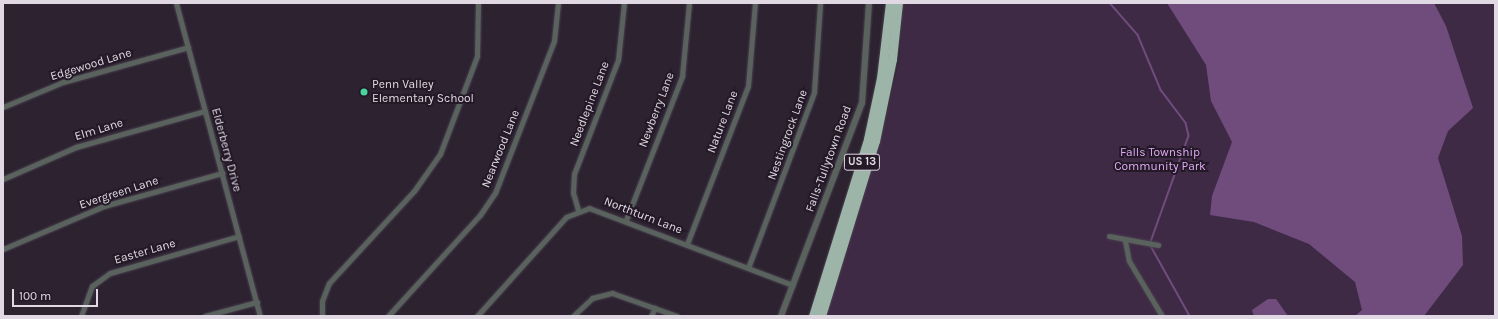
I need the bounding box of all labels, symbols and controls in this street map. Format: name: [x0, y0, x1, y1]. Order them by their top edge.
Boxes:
street label: Edgewood Lane: [49, 46, 133, 84]
street label: Needlepine Lane: [567, 60, 613, 148]
street label: Newberry Lane: [636, 71, 678, 149]
place label: Penn Valley Elementary School: [372, 78, 474, 106]
marker: Penn Valley Elementary School: [359, 87, 369, 97]
street label: Nestingrock Lane: [765, 88, 811, 182]
street label: Nature Lane: [705, 89, 741, 155]
street label: Falls-Tullytown Road: [803, 104, 855, 214]
street label: Elderberry Drive: [208, 107, 244, 193]
street label: Nearwood Lane: [479, 108, 523, 190]
street label: Elm Lane: [73, 116, 125, 144]
park label: Falls Township Community Park: [1114, 146, 1206, 174]
road number: US 13: [843, 153, 881, 171]
street label: Evergreen Lane: [78, 173, 160, 213]
street label: Northturn Lane: [602, 194, 684, 238]
street label: Easter Lane: [113, 236, 177, 268]
scale bar: [14, 281, 100, 307]
text: 100 m: [19, 289, 51, 303]

